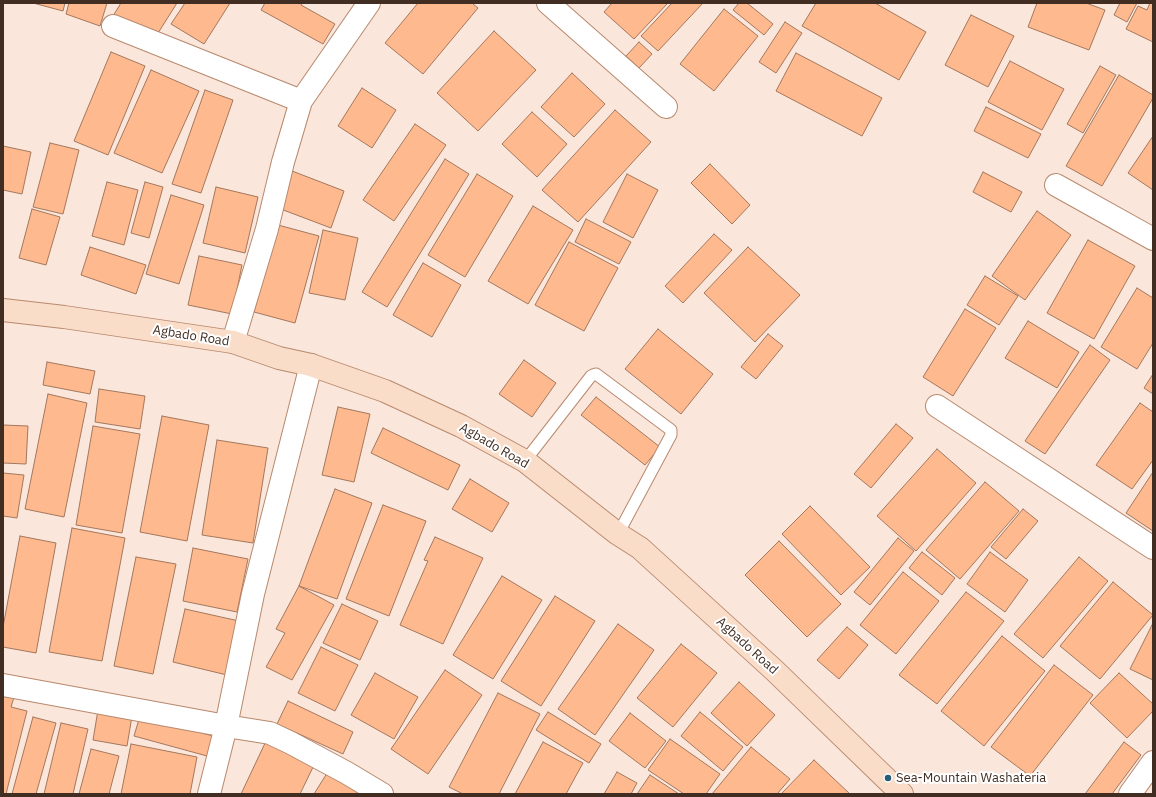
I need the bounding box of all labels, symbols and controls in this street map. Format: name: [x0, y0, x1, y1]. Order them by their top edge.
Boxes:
street label: Agbado Road: [152, 322, 230, 350]
street label: Agbado Road: [457, 420, 531, 472]
street label: Agbado Road: [713, 614, 781, 678]
place label: Sea-Mountain Washateria: [896, 770, 1046, 786]
marker: Sea-Mountain Washateria: [883, 773, 893, 783]

